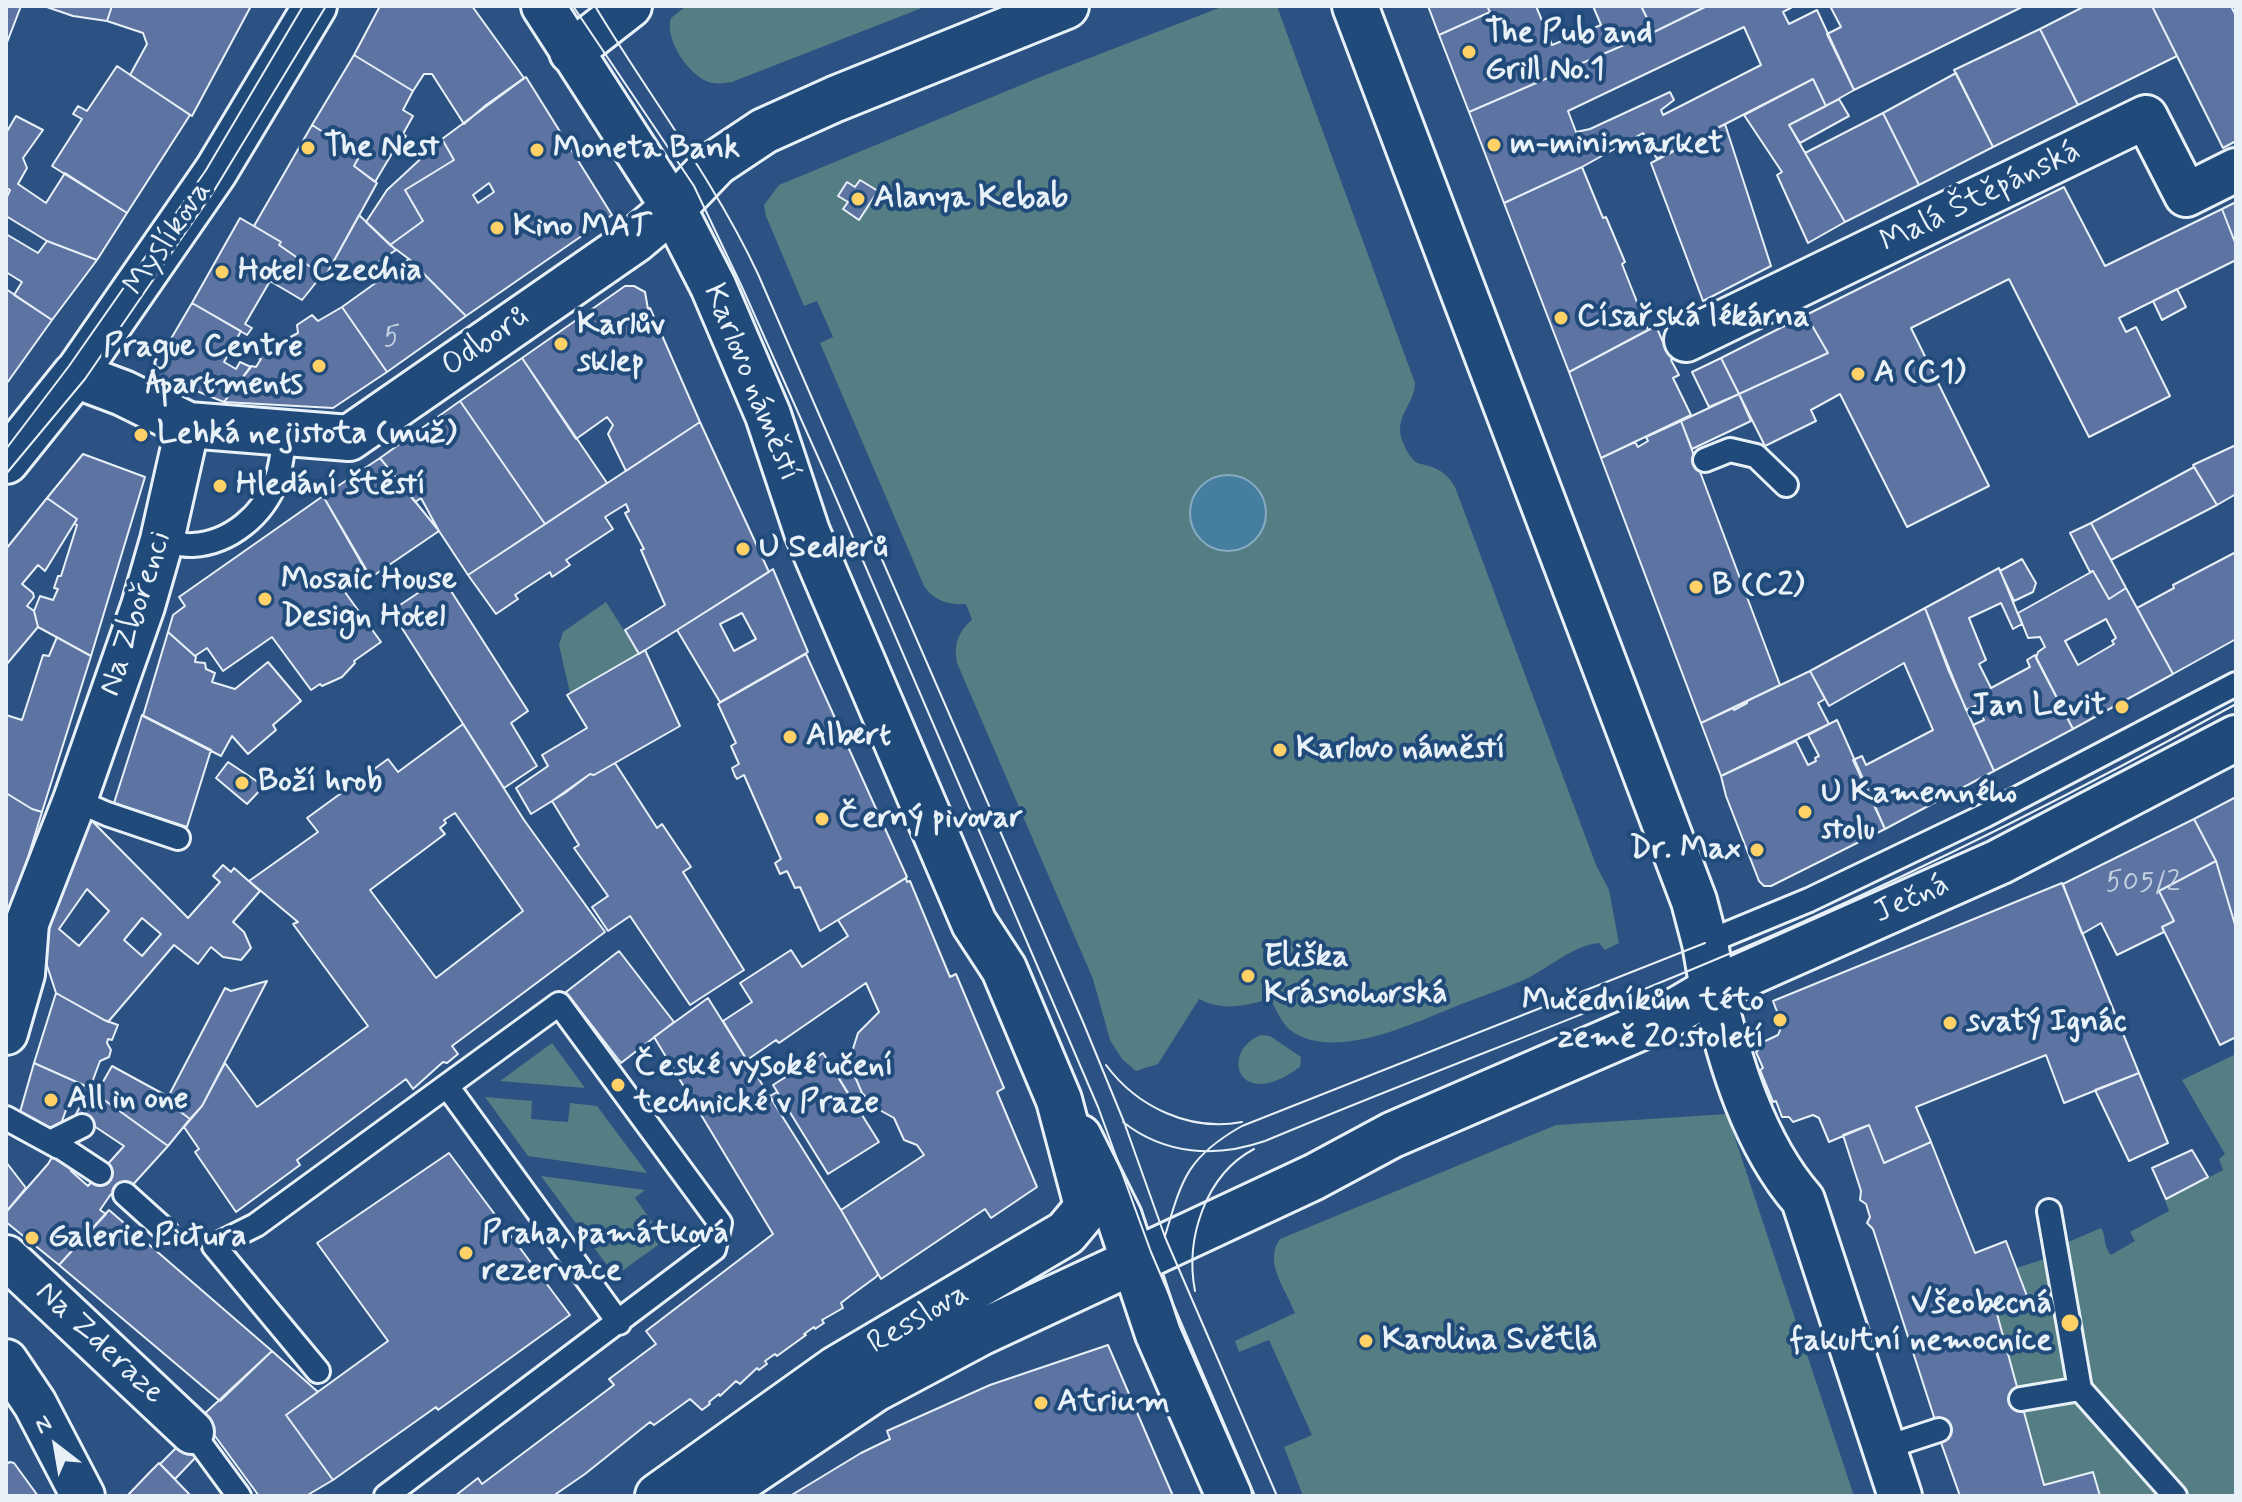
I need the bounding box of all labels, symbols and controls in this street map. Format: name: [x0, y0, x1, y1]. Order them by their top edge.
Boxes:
place label: The Pub and Grill No.1: [1485, 15, 1653, 90]
marker: The Pub and Grill No.1: [1460, 43, 1478, 61]
place label: m-minimarket: [1510, 126, 1723, 164]
place label: The Nest: [324, 129, 439, 167]
place label: Moneta Bank: [553, 131, 740, 169]
street label: Malá Štěpánská: [1875, 133, 2087, 263]
marker: m-minimarket: [1485, 136, 1503, 154]
marker: The Nest: [299, 139, 317, 157]
marker: Moneta Bank: [528, 141, 546, 159]
street label: Myslíkova: [117, 174, 221, 304]
place label: Alanya Kebab: [874, 180, 1068, 218]
marker: Alanya Kebab: [849, 190, 867, 208]
place label: Kino MAT: [513, 209, 651, 247]
marker: Kino MAT: [488, 219, 506, 237]
place label: Hotel Czechia: [238, 253, 422, 291]
marker: Hotel Czechia: [213, 263, 231, 281]
street label: Karlovo náměstí: [693, 279, 807, 487]
street label: Odborů: [435, 299, 537, 387]
place label: Císařská lékárna: [1577, 299, 1810, 337]
place label: Karlův sklep: [577, 307, 665, 382]
marker: Císařská lékárna: [1552, 309, 1570, 327]
house number: 5: [384, 322, 400, 356]
place label: Prague Centre Apartments: [104, 329, 303, 404]
marker: Karlův sklep: [552, 335, 570, 353]
place label: A (C1): [1874, 355, 1966, 393]
marker: Prague Centre Apartments: [310, 357, 328, 375]
marker: A (C1): [1849, 365, 1867, 383]
place label: Lehká nejistota (muž): [157, 416, 457, 454]
marker: Lehká nejistota (muž): [132, 426, 150, 444]
place label: Hledání štěstí: [236, 467, 426, 505]
marker: Hledání štěstí: [211, 477, 229, 495]
street label: Na Zbořenci: [92, 527, 182, 701]
place label: U Sedlerů: [759, 530, 888, 568]
marker: U Sedlerů: [734, 540, 752, 558]
place label: Mosaic House Design Hotel: [281, 562, 457, 637]
place label: B (C2): [1712, 568, 1804, 606]
marker: B (C2): [1687, 578, 1705, 596]
marker: Mosaic House Design Hotel: [256, 590, 274, 608]
place label: Jan Levit: [1971, 688, 2106, 726]
marker: Jan Levit: [2113, 698, 2131, 716]
place label: Albert: [806, 718, 891, 756]
marker: Albert: [781, 728, 799, 746]
place label: Karlovo náměstí: [1296, 731, 1505, 769]
marker: Karlovo náměstí: [1271, 741, 1289, 759]
place label: Boží hrob: [258, 764, 382, 802]
marker: Boží hrob: [233, 774, 251, 792]
place label: U Kamenného stolu: [1821, 775, 2017, 850]
place label: Černý pivovar: [838, 800, 1023, 838]
marker: U Kamenného stolu: [1796, 803, 1814, 821]
marker: Černý pivovar: [813, 810, 831, 828]
place label: Dr. Max: [1630, 831, 1741, 869]
marker: Dr. Max: [1748, 841, 1766, 859]
street label: Ječná: [1868, 866, 1956, 934]
house number: 505/2: [2106, 867, 2180, 901]
place label: Eliška Krásnohorská: [1264, 939, 1447, 1014]
marker: Eliška Krásnohorská: [1239, 967, 1257, 985]
place label: Mučedníkům této země 20.století: [1522, 983, 1764, 1058]
place label: svatý Ignác: [1966, 1004, 2127, 1042]
marker: Mučedníkům této země 20.století: [1771, 1011, 1789, 1029]
marker: svatý Ignác: [1941, 1014, 1959, 1032]
place label: České vysoké učení technické v Praze: [634, 1048, 893, 1123]
marker: České vysoké učení technické v Praze: [609, 1076, 627, 1094]
place label: All in one: [67, 1081, 189, 1119]
marker: All in one: [42, 1091, 60, 1109]
place label: Praha, památková rezervace: [482, 1216, 729, 1291]
place label: Galerie Pictura: [48, 1219, 247, 1257]
marker: Galerie Pictura: [23, 1229, 41, 1247]
marker: Praha, památková rezervace: [457, 1244, 475, 1262]
street label: Na Zderaze: [26, 1274, 172, 1414]
street label: Resslova: [861, 1276, 977, 1364]
place label: Všeobecná fakultní nemocnice: [1790, 1286, 2052, 1361]
marker: Všeobecná fakultní nemocnice: [2059, 1312, 2081, 1334]
place label: Karolina Světlá: [1382, 1322, 1597, 1360]
marker: Karolina Světlá: [1357, 1332, 1375, 1350]
place label: Atrium: [1057, 1384, 1170, 1422]
marker: Atrium: [1032, 1394, 1050, 1412]
north arrow: [16, 1406, 96, 1486]
text: N: [30, 1410, 57, 1441]

